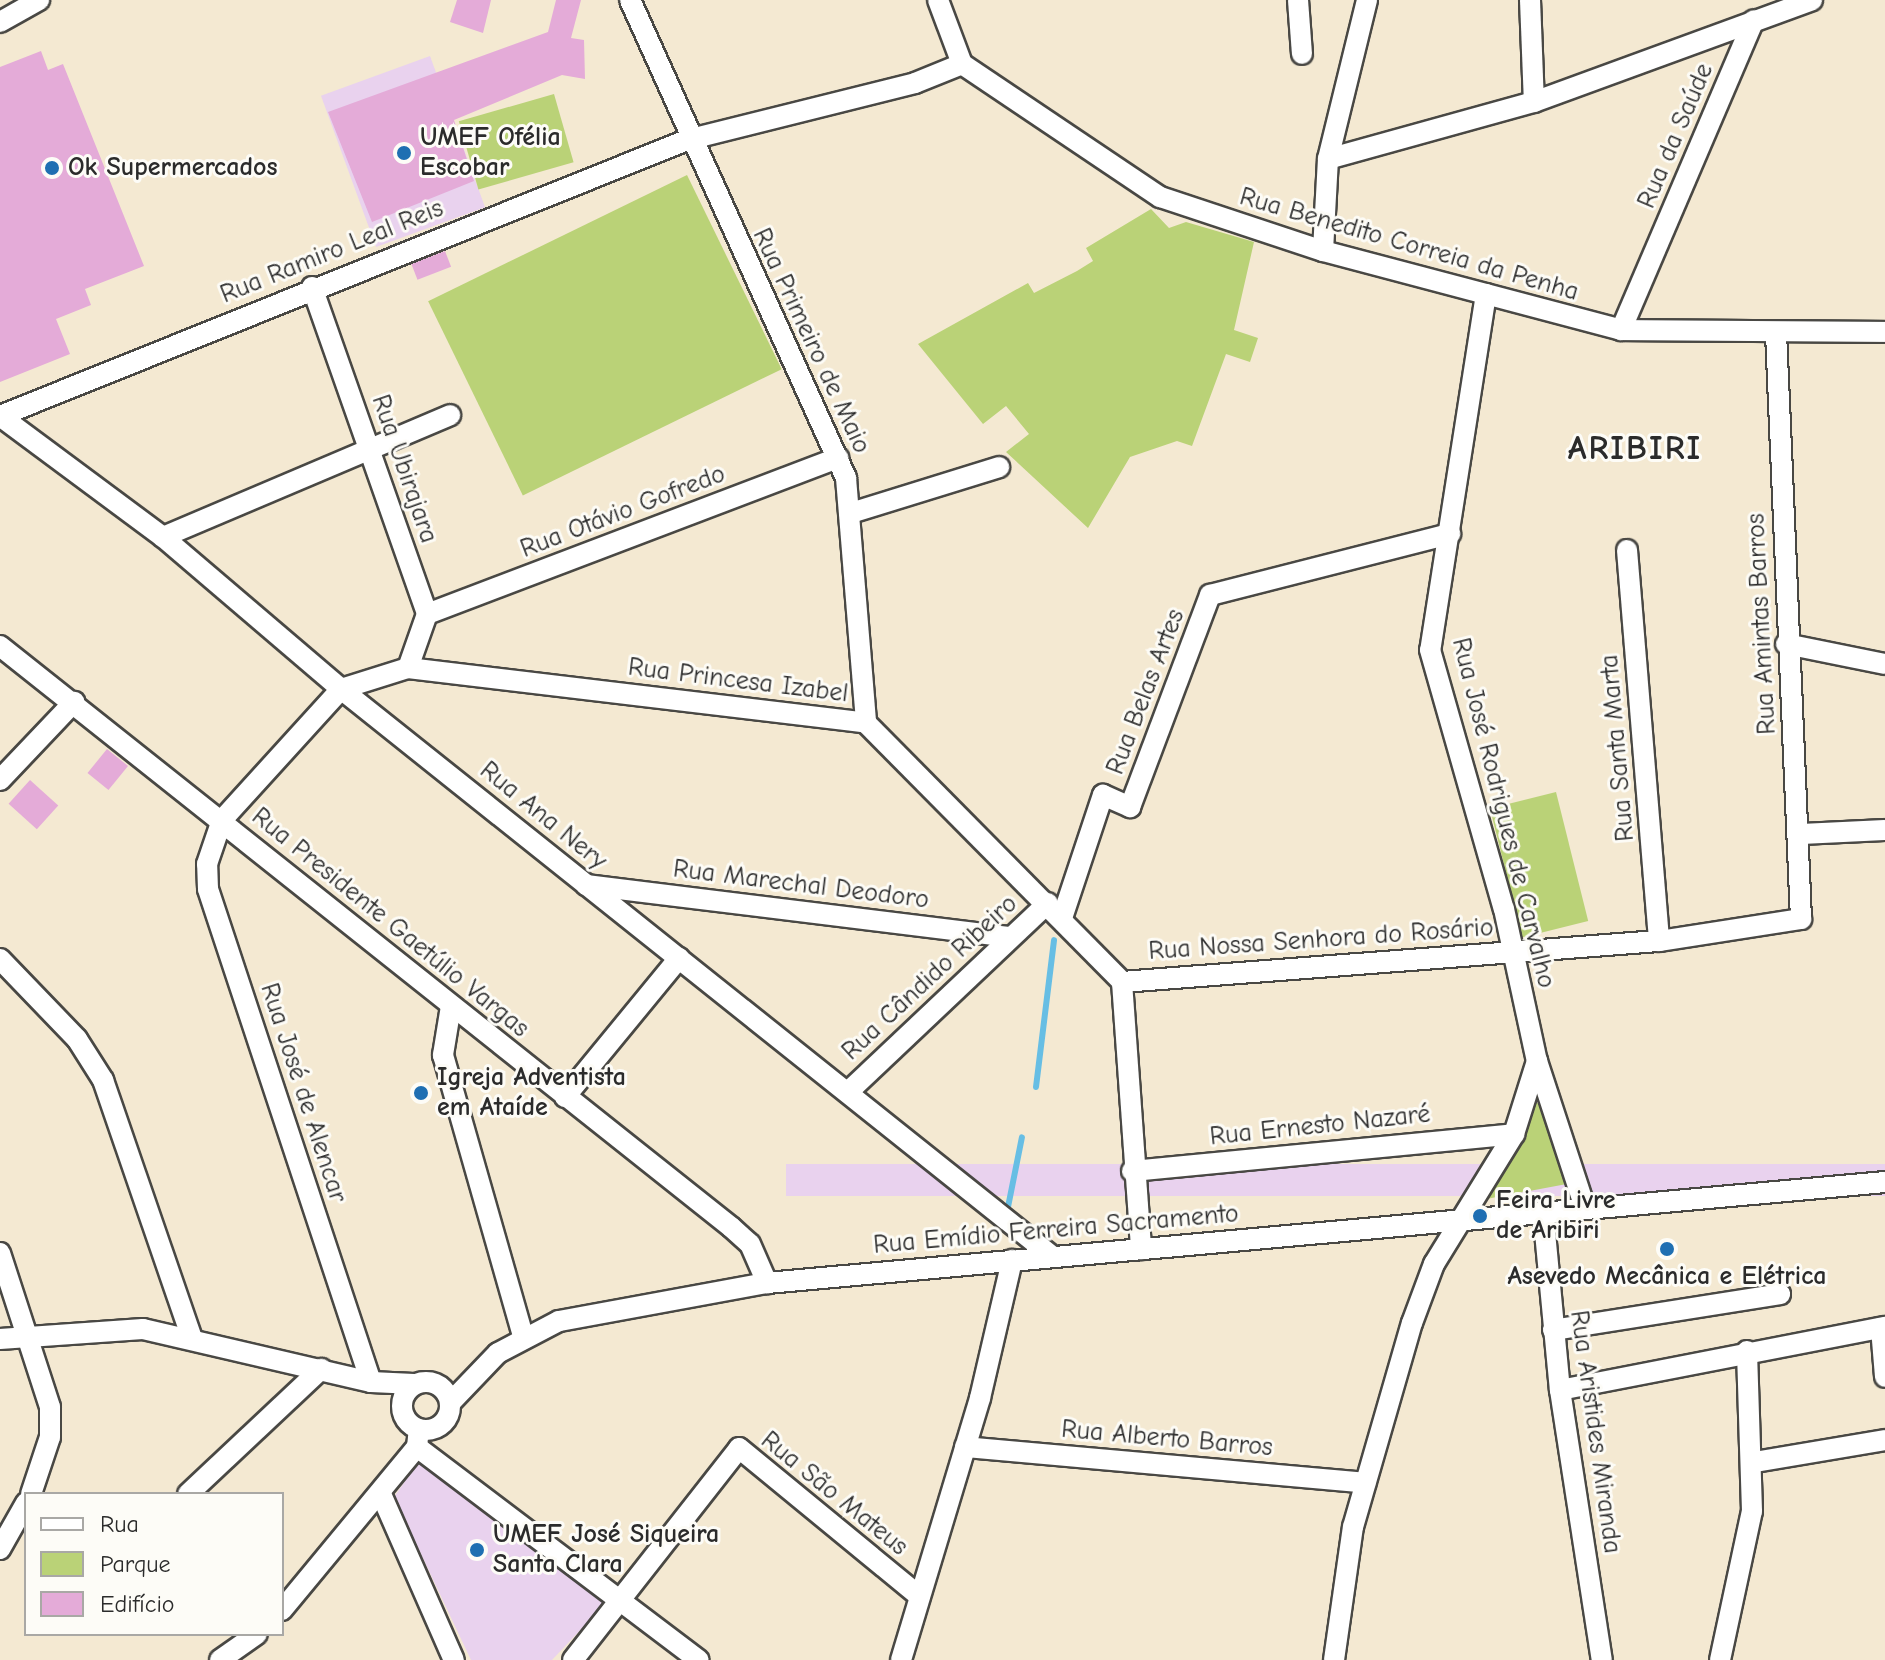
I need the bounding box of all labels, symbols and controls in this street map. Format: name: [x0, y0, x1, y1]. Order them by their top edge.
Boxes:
street label: Rua da Saúde: [1631, 59, 1721, 213]
place label: UMEF Ofélia Escobar: [420, 122, 561, 184]
marker: UMEF Ofélia Escobar: [395, 144, 413, 162]
place label: Ok Supermercados: [68, 152, 278, 184]
marker: Ok Supermercados: [43, 159, 61, 177]
street label: Rua Benedito Correia da Penha: [1236, 182, 1582, 308]
street label: Rua Ramiro Leal Reis: [216, 193, 448, 311]
street label: Rua Primeiro de Maio: [745, 223, 877, 459]
street label: Rua Ubirajara: [364, 391, 444, 547]
district label: ARIBIRI: [1568, 429, 1702, 469]
street label: Rua Otávio Gofredo: [516, 459, 730, 565]
street label: Rua Amintas Barros: [1741, 513, 1783, 735]
street label: Rua Belas Artes: [1100, 605, 1192, 779]
street label: Rua José Rodrigues de Carvalho: [1444, 635, 1562, 991]
street label: Rua Princesa Izabel: [626, 652, 850, 710]
street label: Rua Santa Marta: [1594, 653, 1642, 843]
street label: Rua Ana Nery: [473, 755, 613, 877]
street label: Rua Presidente Gaetúlio Vargas: [245, 801, 535, 1045]
street label: Rua Marechal Deodoro: [671, 854, 931, 916]
street label: Rua Cândido Ribeiro: [836, 889, 1024, 1067]
street label: Rua Nossa Senhora do Rosário: [1147, 912, 1495, 968]
street label: Rua José de Alencar: [253, 979, 353, 1207]
place label: Igreja Adventista em Ataíde: [437, 1062, 626, 1124]
marker: Igreja Adventista em Ataíde: [412, 1084, 430, 1102]
street label: Rua Ernesto Nazaré: [1208, 1099, 1432, 1153]
place label: Feira Livre de Aribiri: [1496, 1185, 1616, 1246]
street label: Rua Emídio Ferreira Sacramento: [872, 1198, 1240, 1262]
marker: Feira Livre de Aribiri: [1471, 1207, 1489, 1225]
marker: Asevedo Mecânica e Elétrica: [1658, 1240, 1676, 1258]
place label: Asevedo Mecânica e Elétrica: [1507, 1261, 1827, 1293]
street label: Rua Aristides Miranda: [1562, 1308, 1628, 1556]
street label: Rua Alberto Barros: [1060, 1414, 1274, 1464]
street label: Rua São Mateus: [754, 1425, 914, 1563]
legend: [24, 1492, 284, 1636]
text: Rua: [100, 1510, 139, 1538]
place label: UMEF José Siqueira Santa Clara: [493, 1519, 719, 1580]
marker: UMEF José Siqueira Santa Clara: [468, 1541, 486, 1559]
text: Parque: [100, 1550, 171, 1578]
text: Edifício: [100, 1590, 175, 1618]

